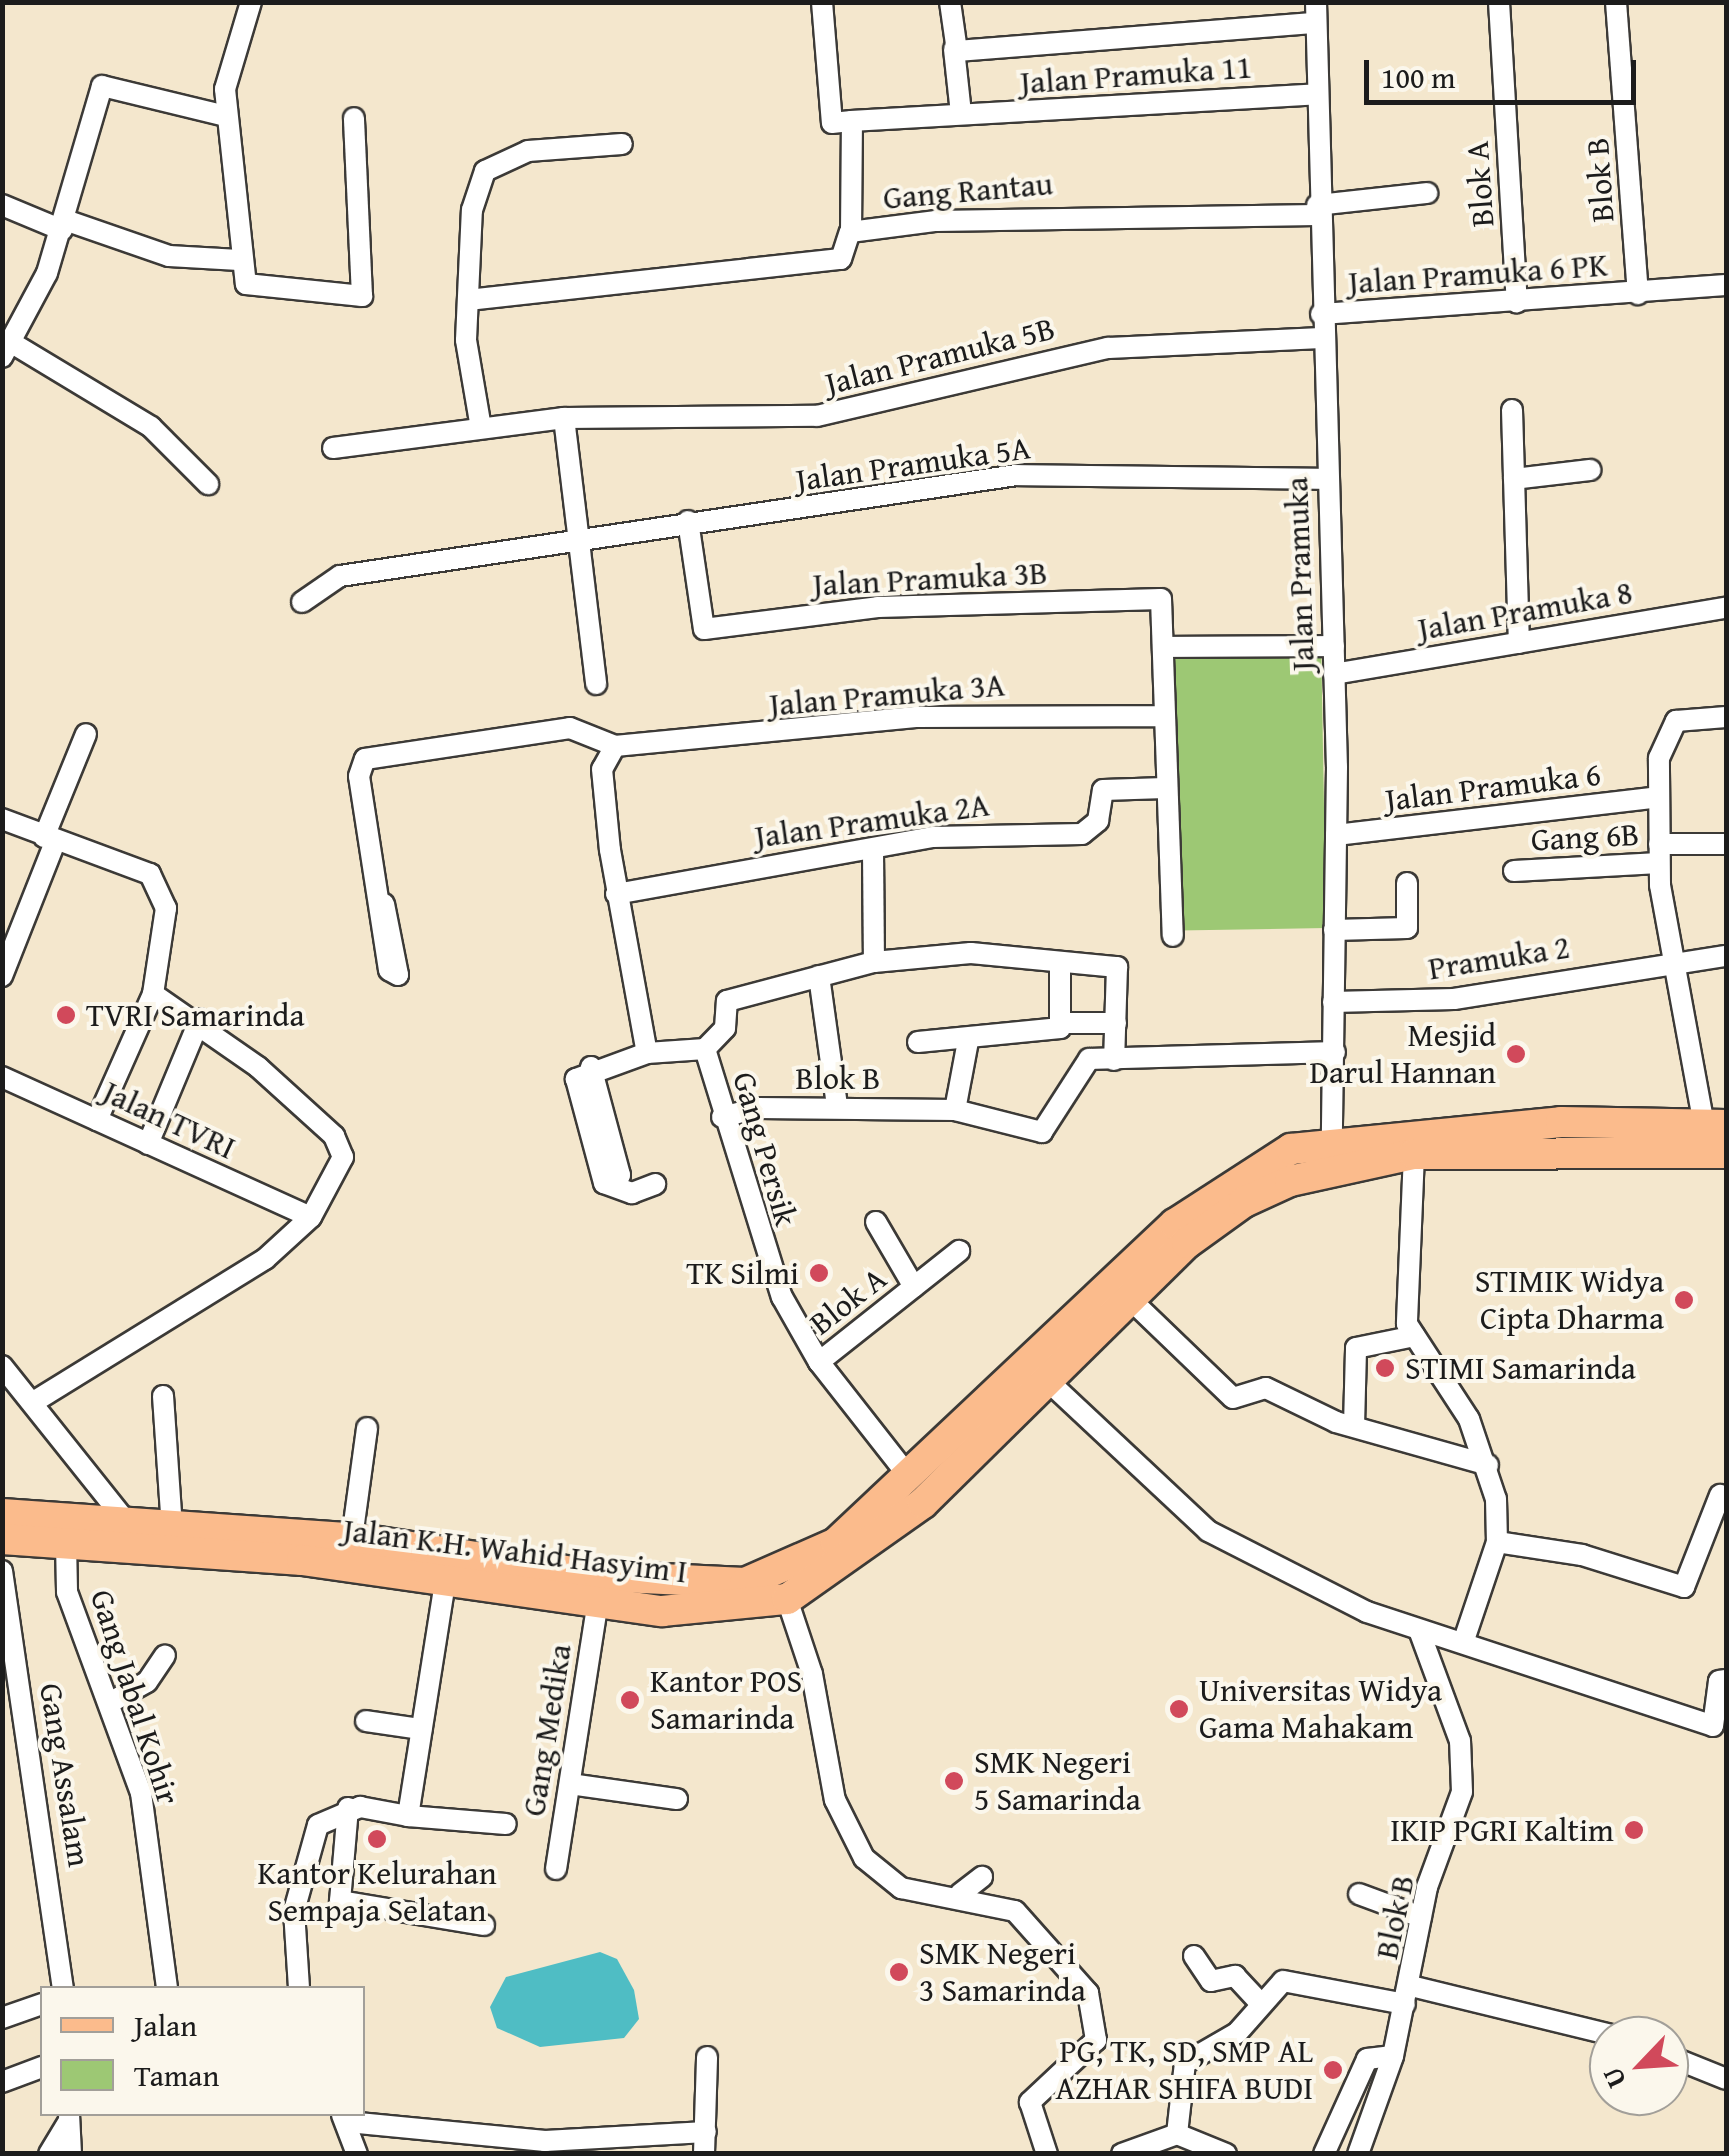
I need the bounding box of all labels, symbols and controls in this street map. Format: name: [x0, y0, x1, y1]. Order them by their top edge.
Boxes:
scale bar: [1369, 40, 1642, 102]
street label: Jalan Pramuka 11: [1019, 48, 1253, 102]
text: 100 m: [1381, 55, 1455, 99]
street label: Blok B: [1578, 136, 1622, 224]
street label: Blok A: [1458, 140, 1502, 228]
street label: Gang Rantau: [882, 164, 1054, 218]
street label: Jalan Pramuka 6 PK: [1347, 246, 1609, 302]
street label: Jalan Pramuka 5B: [821, 309, 1059, 403]
street label: Jalan Pramuka 5A: [793, 429, 1033, 499]
street label: Jalan Pramuka: [1277, 476, 1323, 672]
street label: Jalan Pramuka 3B: [812, 554, 1048, 604]
street label: Jalan Pramuka 8: [1415, 573, 1635, 649]
street label: Jalan Pramuka 3A: [768, 666, 1006, 724]
street label: Jalan Pramuka 6: [1383, 755, 1603, 819]
street label: Jalan Pramuka 2A: [752, 786, 992, 856]
street label: Gang 6B: [1530, 815, 1640, 859]
street label: Pramuka 2: [1426, 928, 1572, 988]
place label: TVRI Samarinda: [86, 996, 305, 1034]
marker: TVRI Samarinda: [55, 1004, 77, 1026]
place label: Mesjid Darul Hannan: [1310, 1017, 1496, 1092]
marker: Mesjid Darul Hannan: [1505, 1043, 1527, 1065]
street label: Blok B: [796, 1059, 880, 1097]
street label: Gang Persik: [725, 1068, 805, 1230]
street label: Jalan TVRI: [97, 1073, 241, 1167]
place label: TK Silmi: [686, 1254, 799, 1292]
street label: Blok A: [802, 1259, 894, 1343]
marker: TK Silmi: [808, 1262, 830, 1284]
place label: STIMIK Widya Cipta Dharma: [1475, 1263, 1664, 1338]
marker: STIMIK Widya Cipta Dharma: [1673, 1289, 1695, 1311]
place label: STIMI Samarinda: [1405, 1349, 1636, 1387]
marker: STIMI Samarinda: [1374, 1357, 1396, 1379]
street label: Jalan K.H. Wahid Hasyim I: [341, 1511, 689, 1591]
street label: Gang Jabal Kohir: [82, 1585, 188, 1809]
street label: Gang Medika: [514, 1641, 580, 1819]
place label: Kantor POS Samarinda: [650, 1663, 802, 1738]
place label: Universitas Widya Gama Mahakam: [1199, 1672, 1442, 1747]
street label: Gang Assalam: [32, 1681, 98, 1869]
marker: Kantor POS Samarinda: [619, 1689, 641, 1711]
marker: Universitas Widya Gama Mahakam: [1168, 1698, 1190, 1720]
place label: SMK Negeri 5 Samarinda: [974, 1744, 1141, 1819]
marker: SMK Negeri 5 Samarinda: [943, 1770, 965, 1792]
place label: IKIP PGRI Kaltim: [1390, 1811, 1614, 1849]
marker: IKIP PGRI Kaltim: [1623, 1819, 1645, 1841]
marker: Kantor Kelurahan Sempaja Selatan: [366, 1828, 388, 1850]
place label: Kantor Kelurahan Sempaja Selatan: [257, 1855, 497, 1930]
street label: Blok B: [1367, 1871, 1423, 1963]
place label: SMK Negeri 3 Samarinda: [919, 1935, 1086, 2010]
marker: SMK Negeri 3 Samarinda: [888, 1961, 910, 1983]
legend: [40, 1986, 365, 2116]
text: Jalan: [134, 2003, 197, 2047]
north arrow: [1589, 2016, 1689, 2116]
place label: PG, TK, SD, SMP AL AZHAR SHIFA BUDI: [1056, 2033, 1313, 2108]
text: Taman: [134, 2053, 219, 2097]
marker: PG, TK, SD, SMP AL AZHAR SHIFA BUDI: [1322, 2059, 1344, 2081]
text: U: [1591, 2061, 1636, 2095]

